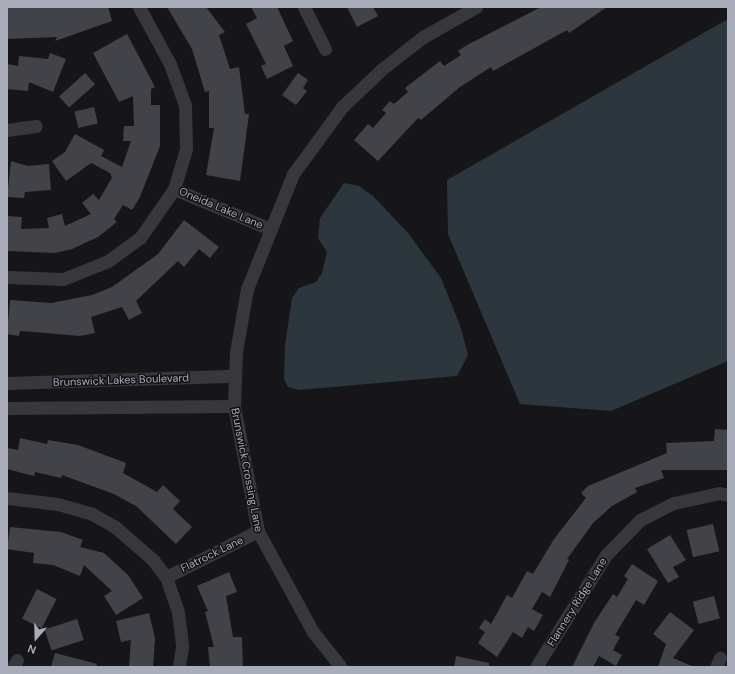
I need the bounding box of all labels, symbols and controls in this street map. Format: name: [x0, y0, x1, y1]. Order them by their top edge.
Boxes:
street label: Oneida Lake Lane: [177, 184, 265, 232]
street label: Brunswick Lakes Boulevard: [53, 371, 189, 389]
street label: Brunswick Crossing Lane: [228, 407, 266, 533]
street label: Flatrock Lane: [179, 533, 245, 575]
street label: Flannery Ridge Lane: [544, 555, 610, 649]
north arrow: [16, 618, 56, 658]
text: N: [26, 641, 38, 657]

